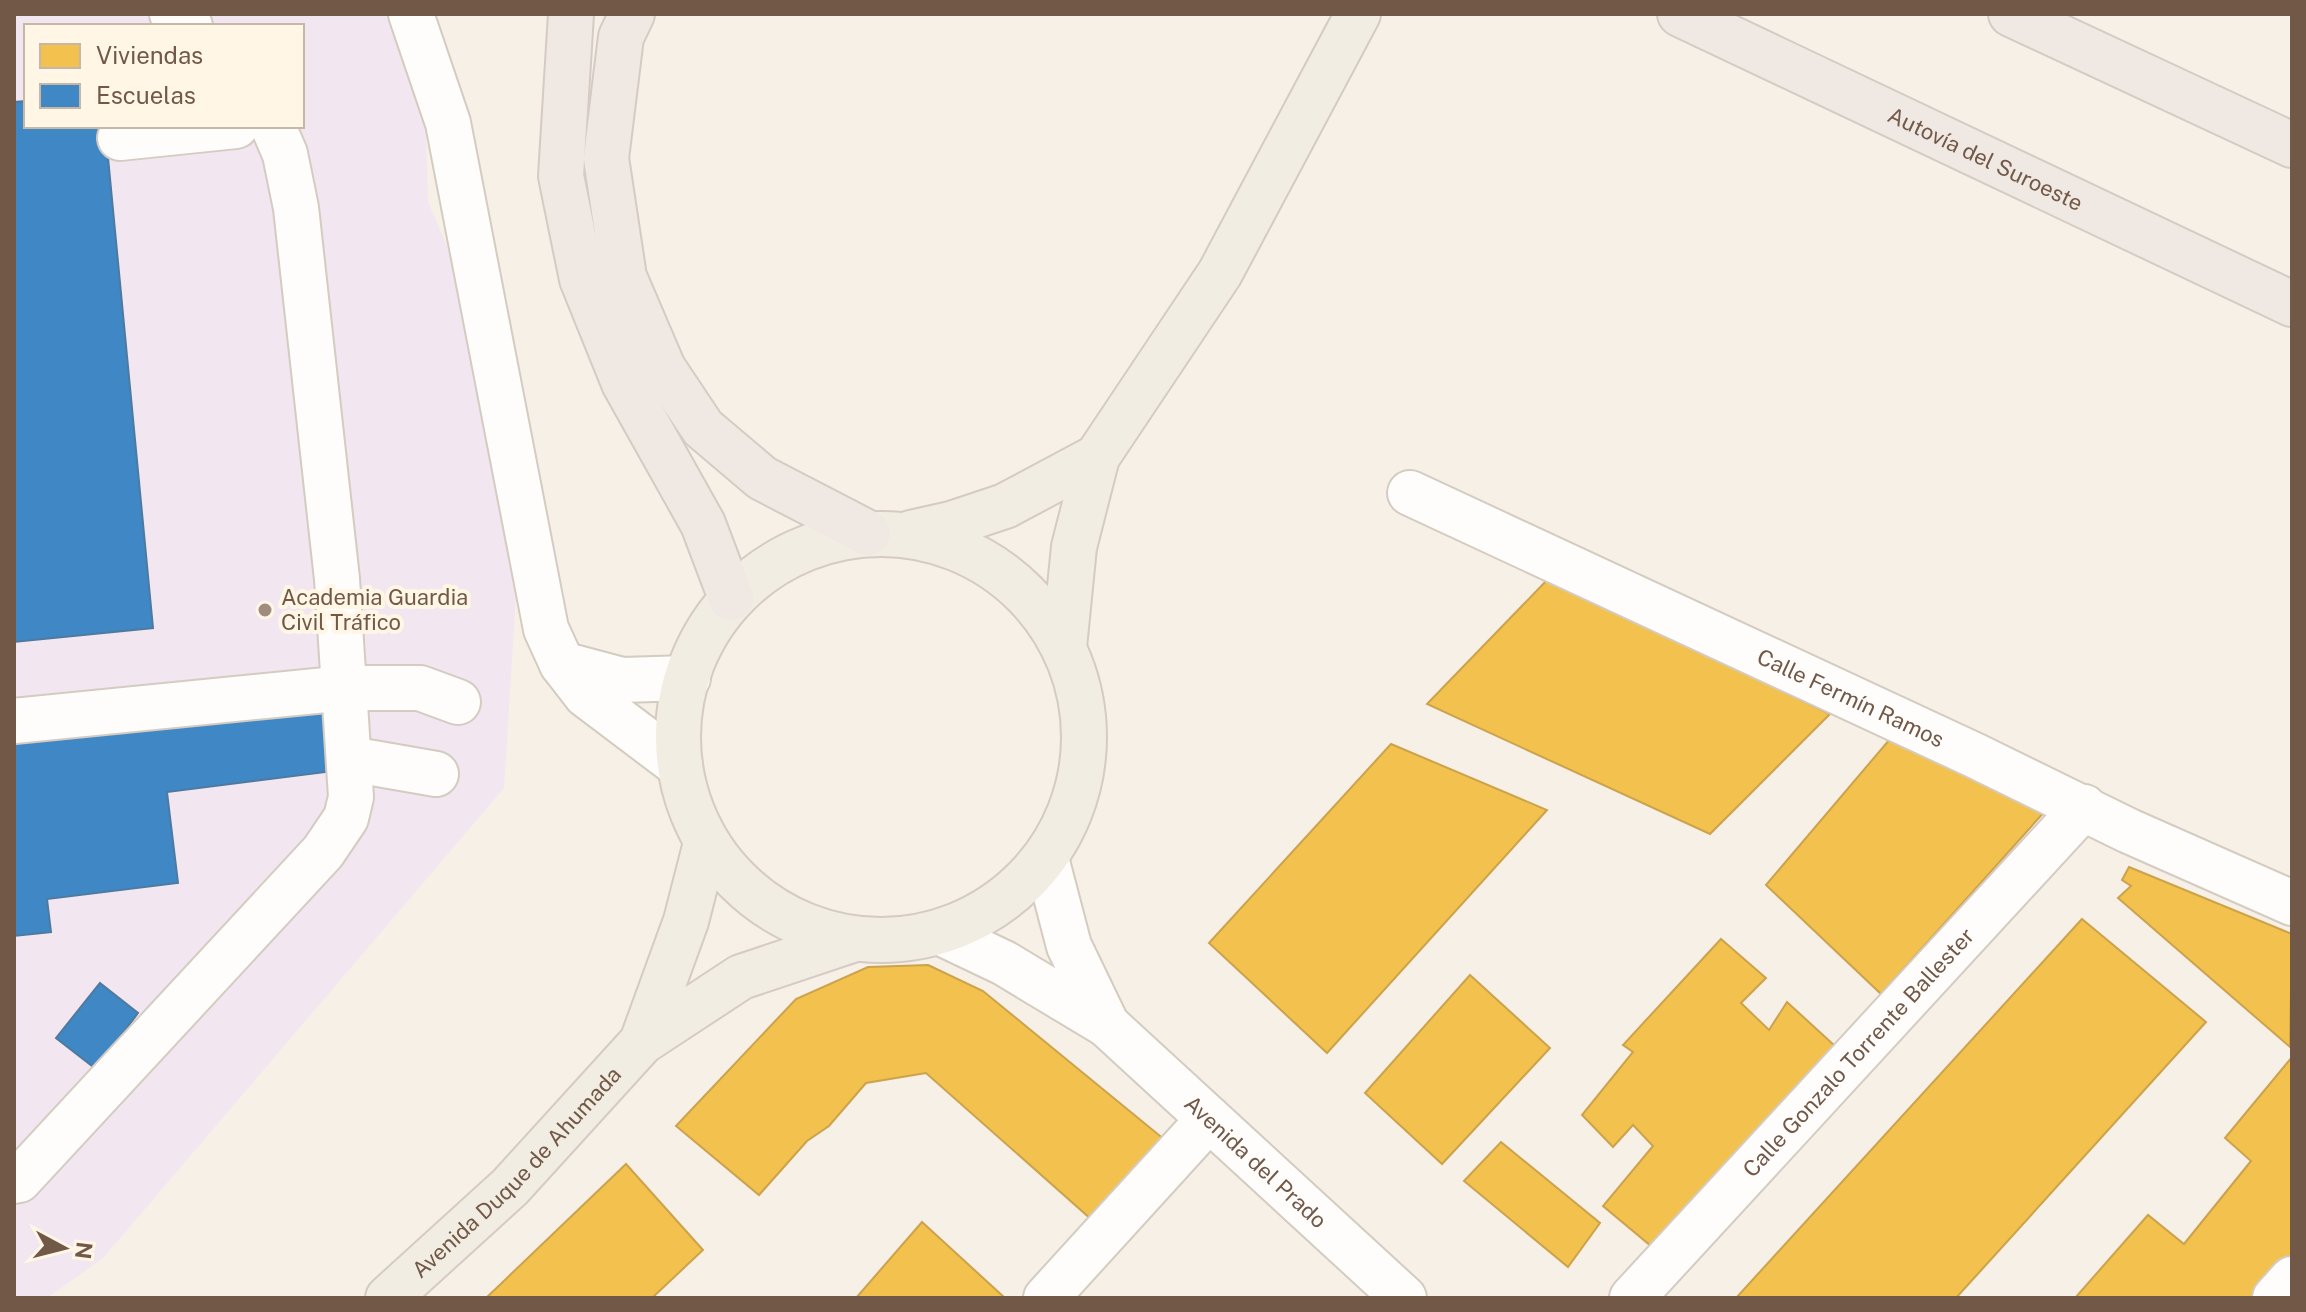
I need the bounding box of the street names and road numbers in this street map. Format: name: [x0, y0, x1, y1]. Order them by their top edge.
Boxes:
street label: Autovía del Suroeste: [1884, 101, 2087, 216]
street label: Calle Fermín Ramos: [1753, 643, 1948, 752]
street label: Calle Gonzalo Torrente Ballester: [1737, 922, 1979, 1182]
street label: Avenida Duque de Ahumada: [407, 1061, 626, 1283]
street label: Avenida del Prado: [1179, 1090, 1332, 1233]

